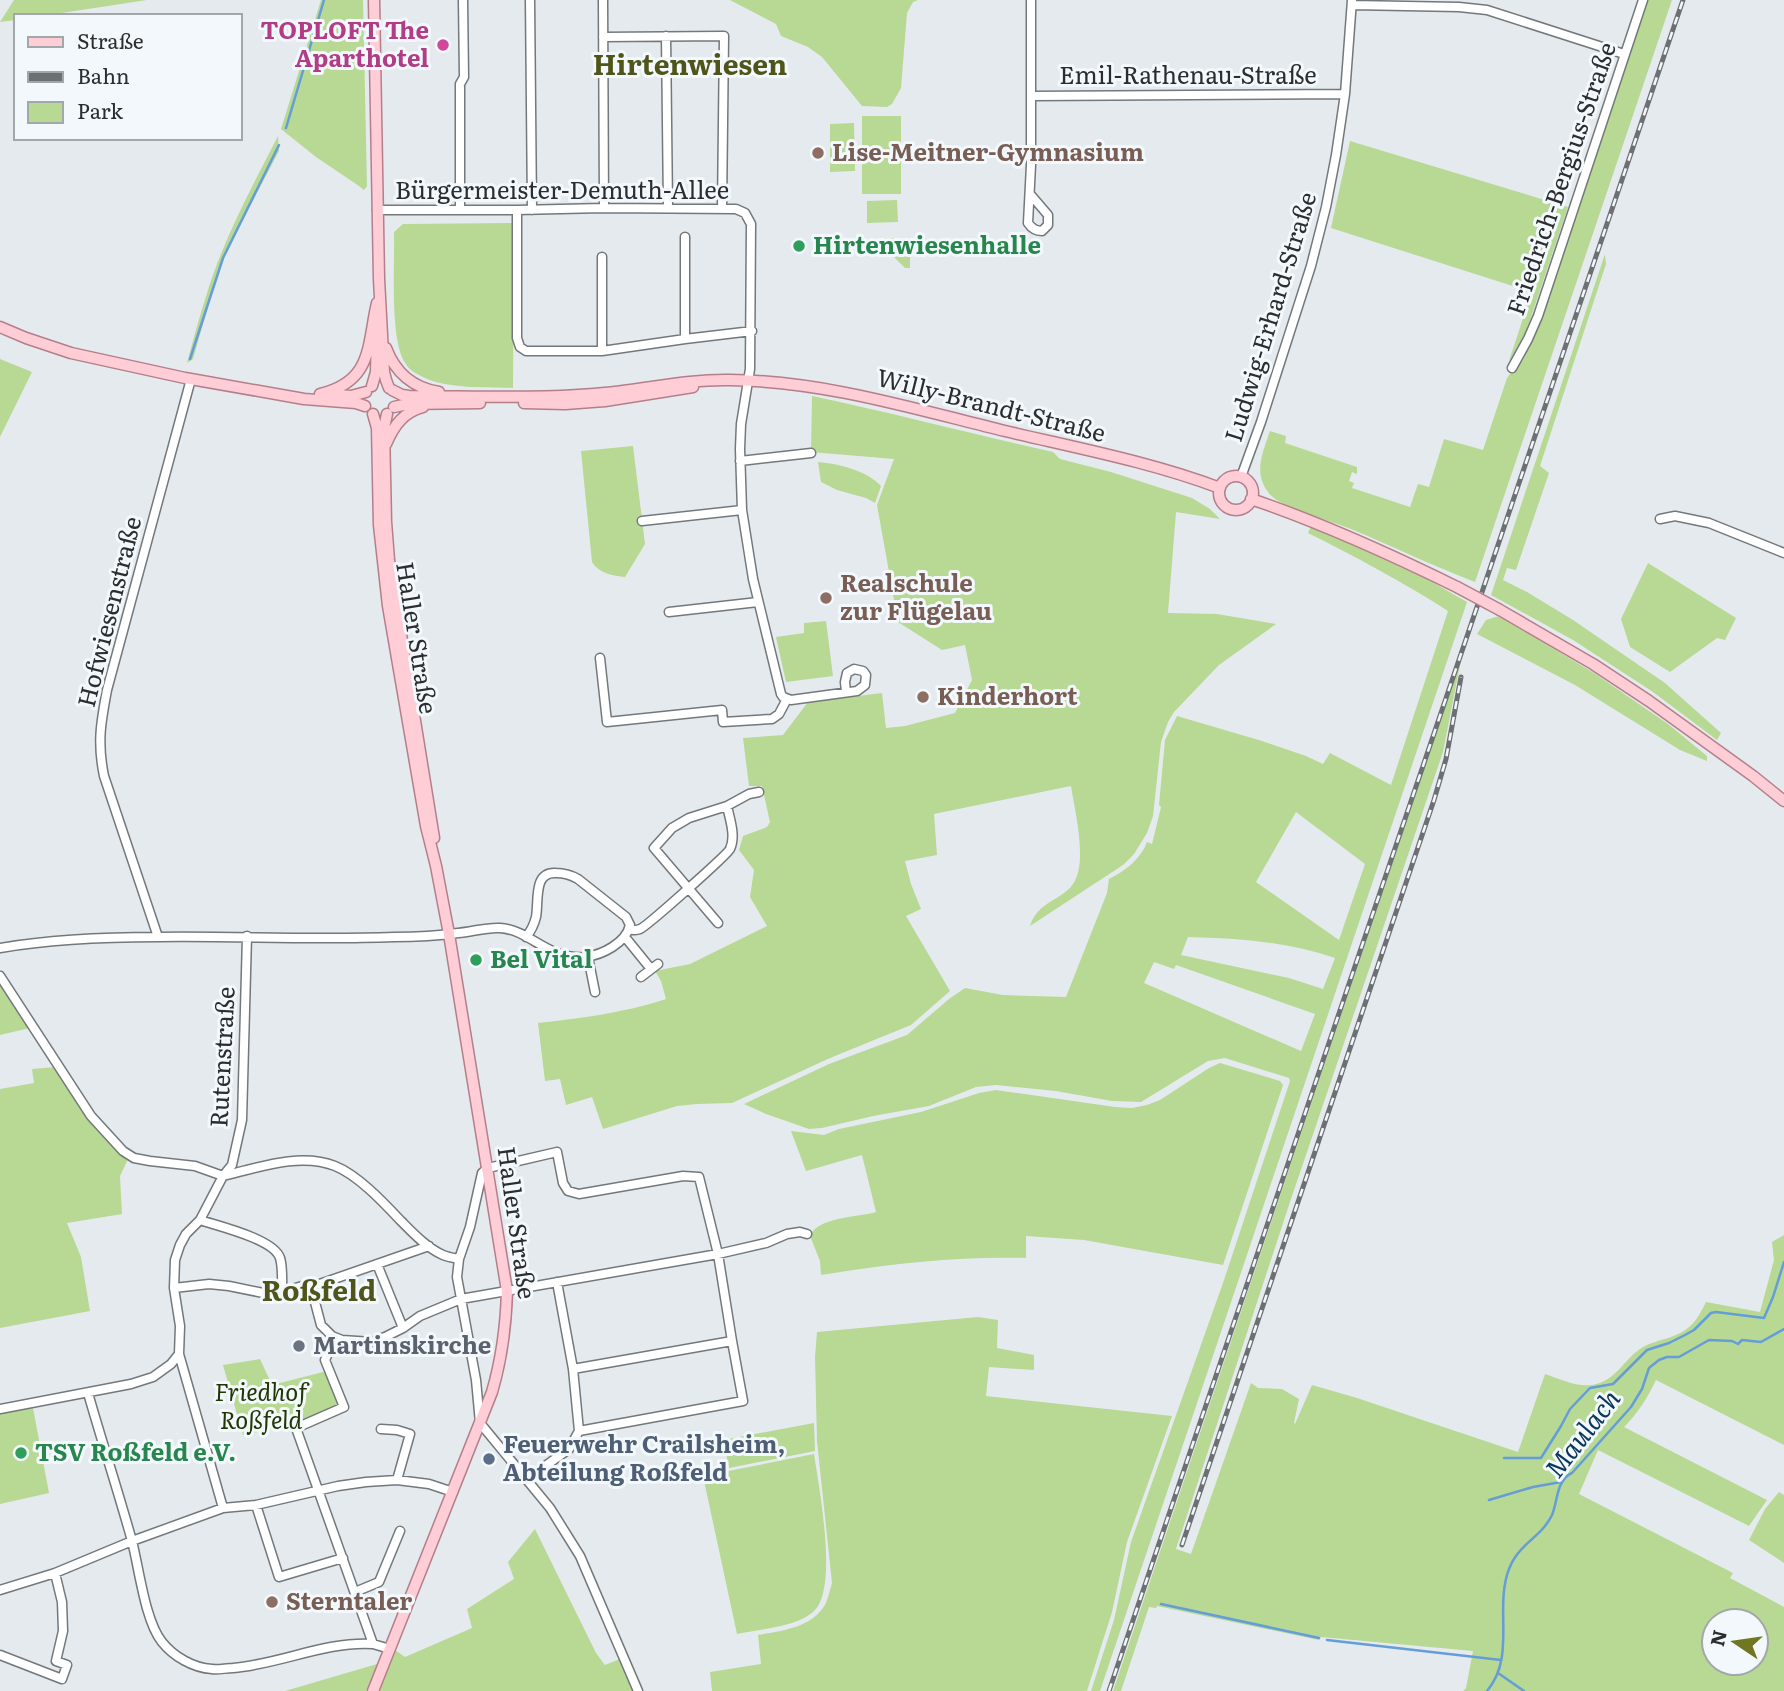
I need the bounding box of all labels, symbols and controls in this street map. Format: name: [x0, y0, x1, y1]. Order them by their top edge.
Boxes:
place label: TOPLOFT The Aparthotel: [261, 11, 429, 74]
legend: [14, 14, 242, 140]
text: Straße: [77, 24, 144, 55]
marker: TOPLOFT The Aparthotel: [435, 37, 451, 53]
street label: Friedrich-Bergius-Straße: [1496, 37, 1623, 320]
district label: Hirtenwiesen: [593, 42, 787, 84]
street label: Emil-Rathenau-Straße: [1059, 56, 1317, 91]
text: Bahn: [77, 59, 130, 90]
text: Park: [77, 94, 123, 125]
place label: Lise-Meitner-Gymnasium: [832, 133, 1144, 168]
marker: Lise-Meitner-Gymnasium: [810, 145, 826, 161]
street label: Bürgermeister-Demuth-Allee: [395, 171, 729, 206]
street label: Ludwig-Erhard-Straße: [1214, 187, 1323, 445]
place label: Hirtenwiesenhalle: [813, 226, 1041, 261]
marker: Hirtenwiesenhalle: [791, 238, 807, 254]
street label: Willy-Brandt-Straße: [874, 358, 1110, 449]
street label: Hofwiesenstraße: [67, 512, 148, 710]
street label: Haller Straße: [389, 559, 448, 716]
place label: Realschule zur Flügelau: [840, 564, 992, 627]
marker: Realschule zur Flügelau: [818, 590, 834, 606]
place label: Kinderhort: [937, 677, 1078, 712]
marker: Kinderhort: [915, 689, 931, 705]
place label: Bel Vital: [490, 940, 593, 975]
marker: Bel Vital: [468, 952, 484, 968]
street label: Rutenstraße: [199, 986, 242, 1128]
street label: Haller Straße: [490, 1144, 546, 1301]
district label: Roßfeld: [262, 1268, 376, 1310]
place label: Martinskirche: [313, 1326, 491, 1361]
marker: Martinskirche: [291, 1338, 307, 1354]
park label: Friedhof Roßfeld: [215, 1373, 310, 1436]
water label: Maulach: [1534, 1380, 1628, 1485]
place label: Feuerwehr Crailsheim, Abteilung Roßfeld: [503, 1425, 785, 1488]
place label: TSV Roßfeld e.V.: [35, 1433, 236, 1468]
marker: TSV Roßfeld e.V.: [13, 1445, 29, 1461]
marker: Feuerwehr Crailsheim, Abteilung Roßfeld: [481, 1451, 497, 1467]
place label: Sterntaler: [286, 1582, 412, 1617]
marker: Sterntaler: [264, 1594, 280, 1610]
north arrow: [1700, 1607, 1770, 1677]
text: N: [1702, 1627, 1733, 1649]

